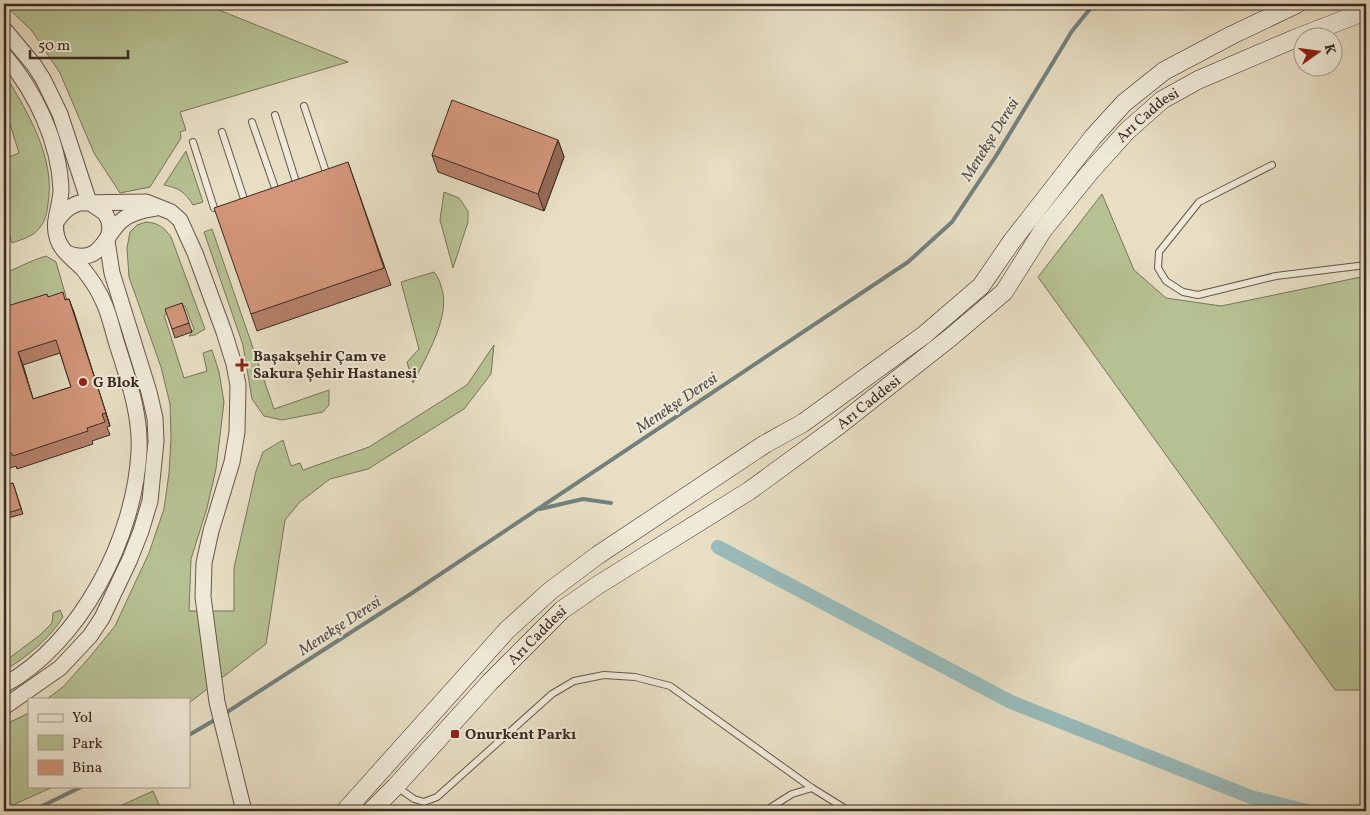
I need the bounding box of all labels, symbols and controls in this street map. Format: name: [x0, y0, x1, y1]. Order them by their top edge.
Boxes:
scale bar: [30, 28, 128, 60]
north arrow: [1292, 28, 1342, 78]
text: 50 m: [38, 36, 70, 57]
text: K: [1319, 42, 1340, 56]
street label: Arı Caddesi: [1112, 83, 1183, 148]
water label: Menekşe Deresi: [956, 93, 1026, 187]
place label: Başakşehir Çam ve Sakura Şehir Hastanesi: [253, 347, 417, 385]
marker: Başakşehir Çam ve Sakura Şehir Hastanesi: [235, 358, 249, 372]
water label: Menekşe Deresi: [631, 368, 723, 440]
street label: Arı Caddesi: [833, 371, 906, 435]
place label: G Blok: [93, 373, 139, 394]
marker: G Blok: [77, 376, 89, 388]
water label: Menekşe Deresi: [294, 591, 386, 662]
street label: Arı Caddesi: [504, 601, 571, 671]
legend: [28, 698, 190, 788]
text: Yol: [72, 708, 92, 729]
place label: Onurkent Parkı: [465, 725, 576, 746]
marker: Onurkent Parkı: [449, 728, 461, 740]
text: Park: [72, 734, 103, 755]
text: Bina: [72, 758, 102, 779]

